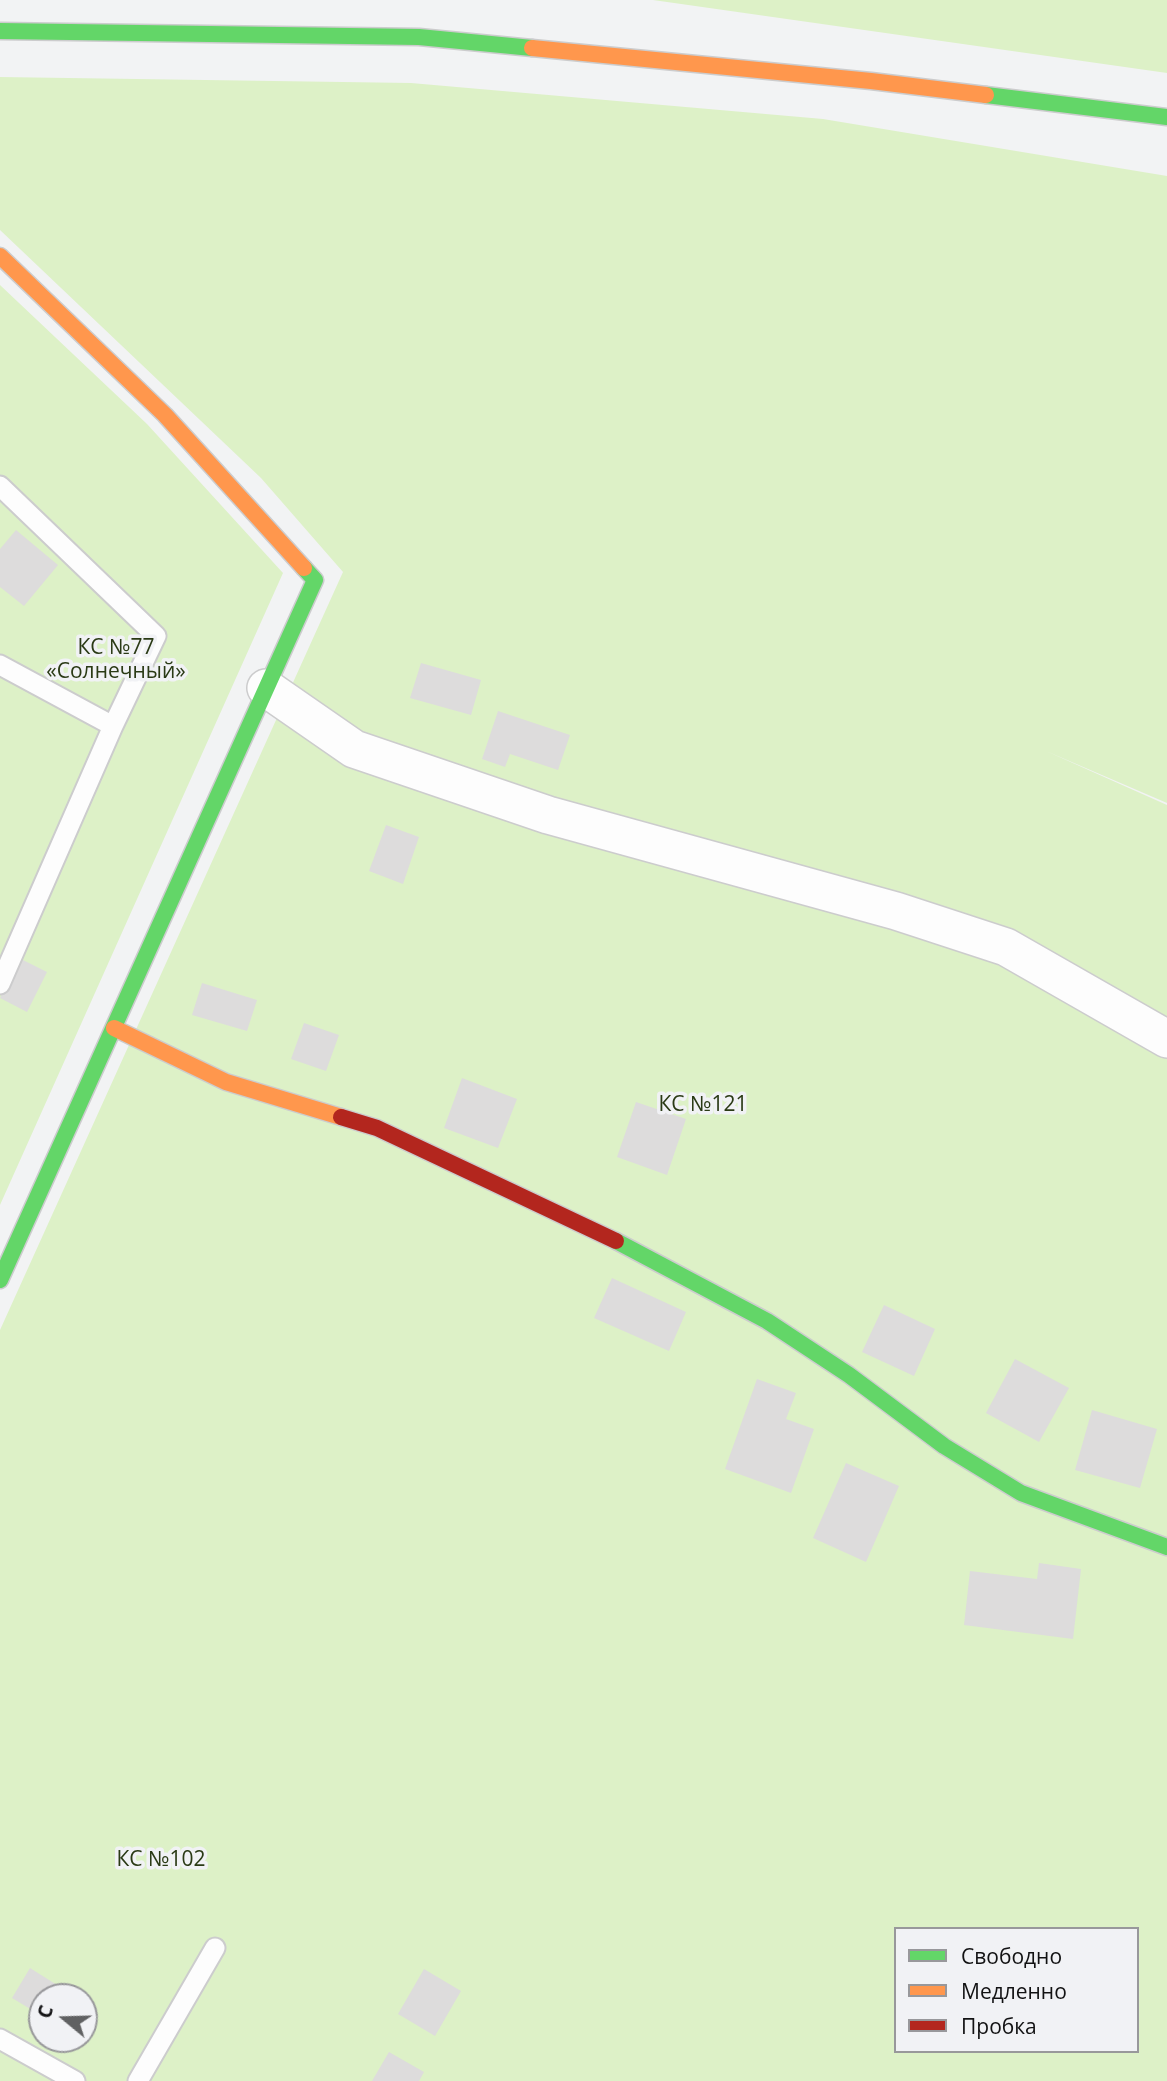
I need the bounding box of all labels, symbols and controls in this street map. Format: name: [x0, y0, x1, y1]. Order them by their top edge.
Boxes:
park label: КС №77 «Солнечный»: [46, 635, 186, 685]
park label: КС №121: [659, 1092, 747, 1118]
park label: КС №102: [117, 1847, 205, 1873]
legend: [894, 1927, 1139, 2053]
text: Свободно: [961, 1942, 1062, 1970]
text: Медленно: [961, 1977, 1067, 2005]
north arrow: [28, 1983, 98, 2053]
text: С: [31, 2002, 59, 2022]
text: Пробка: [961, 2012, 1037, 2040]

